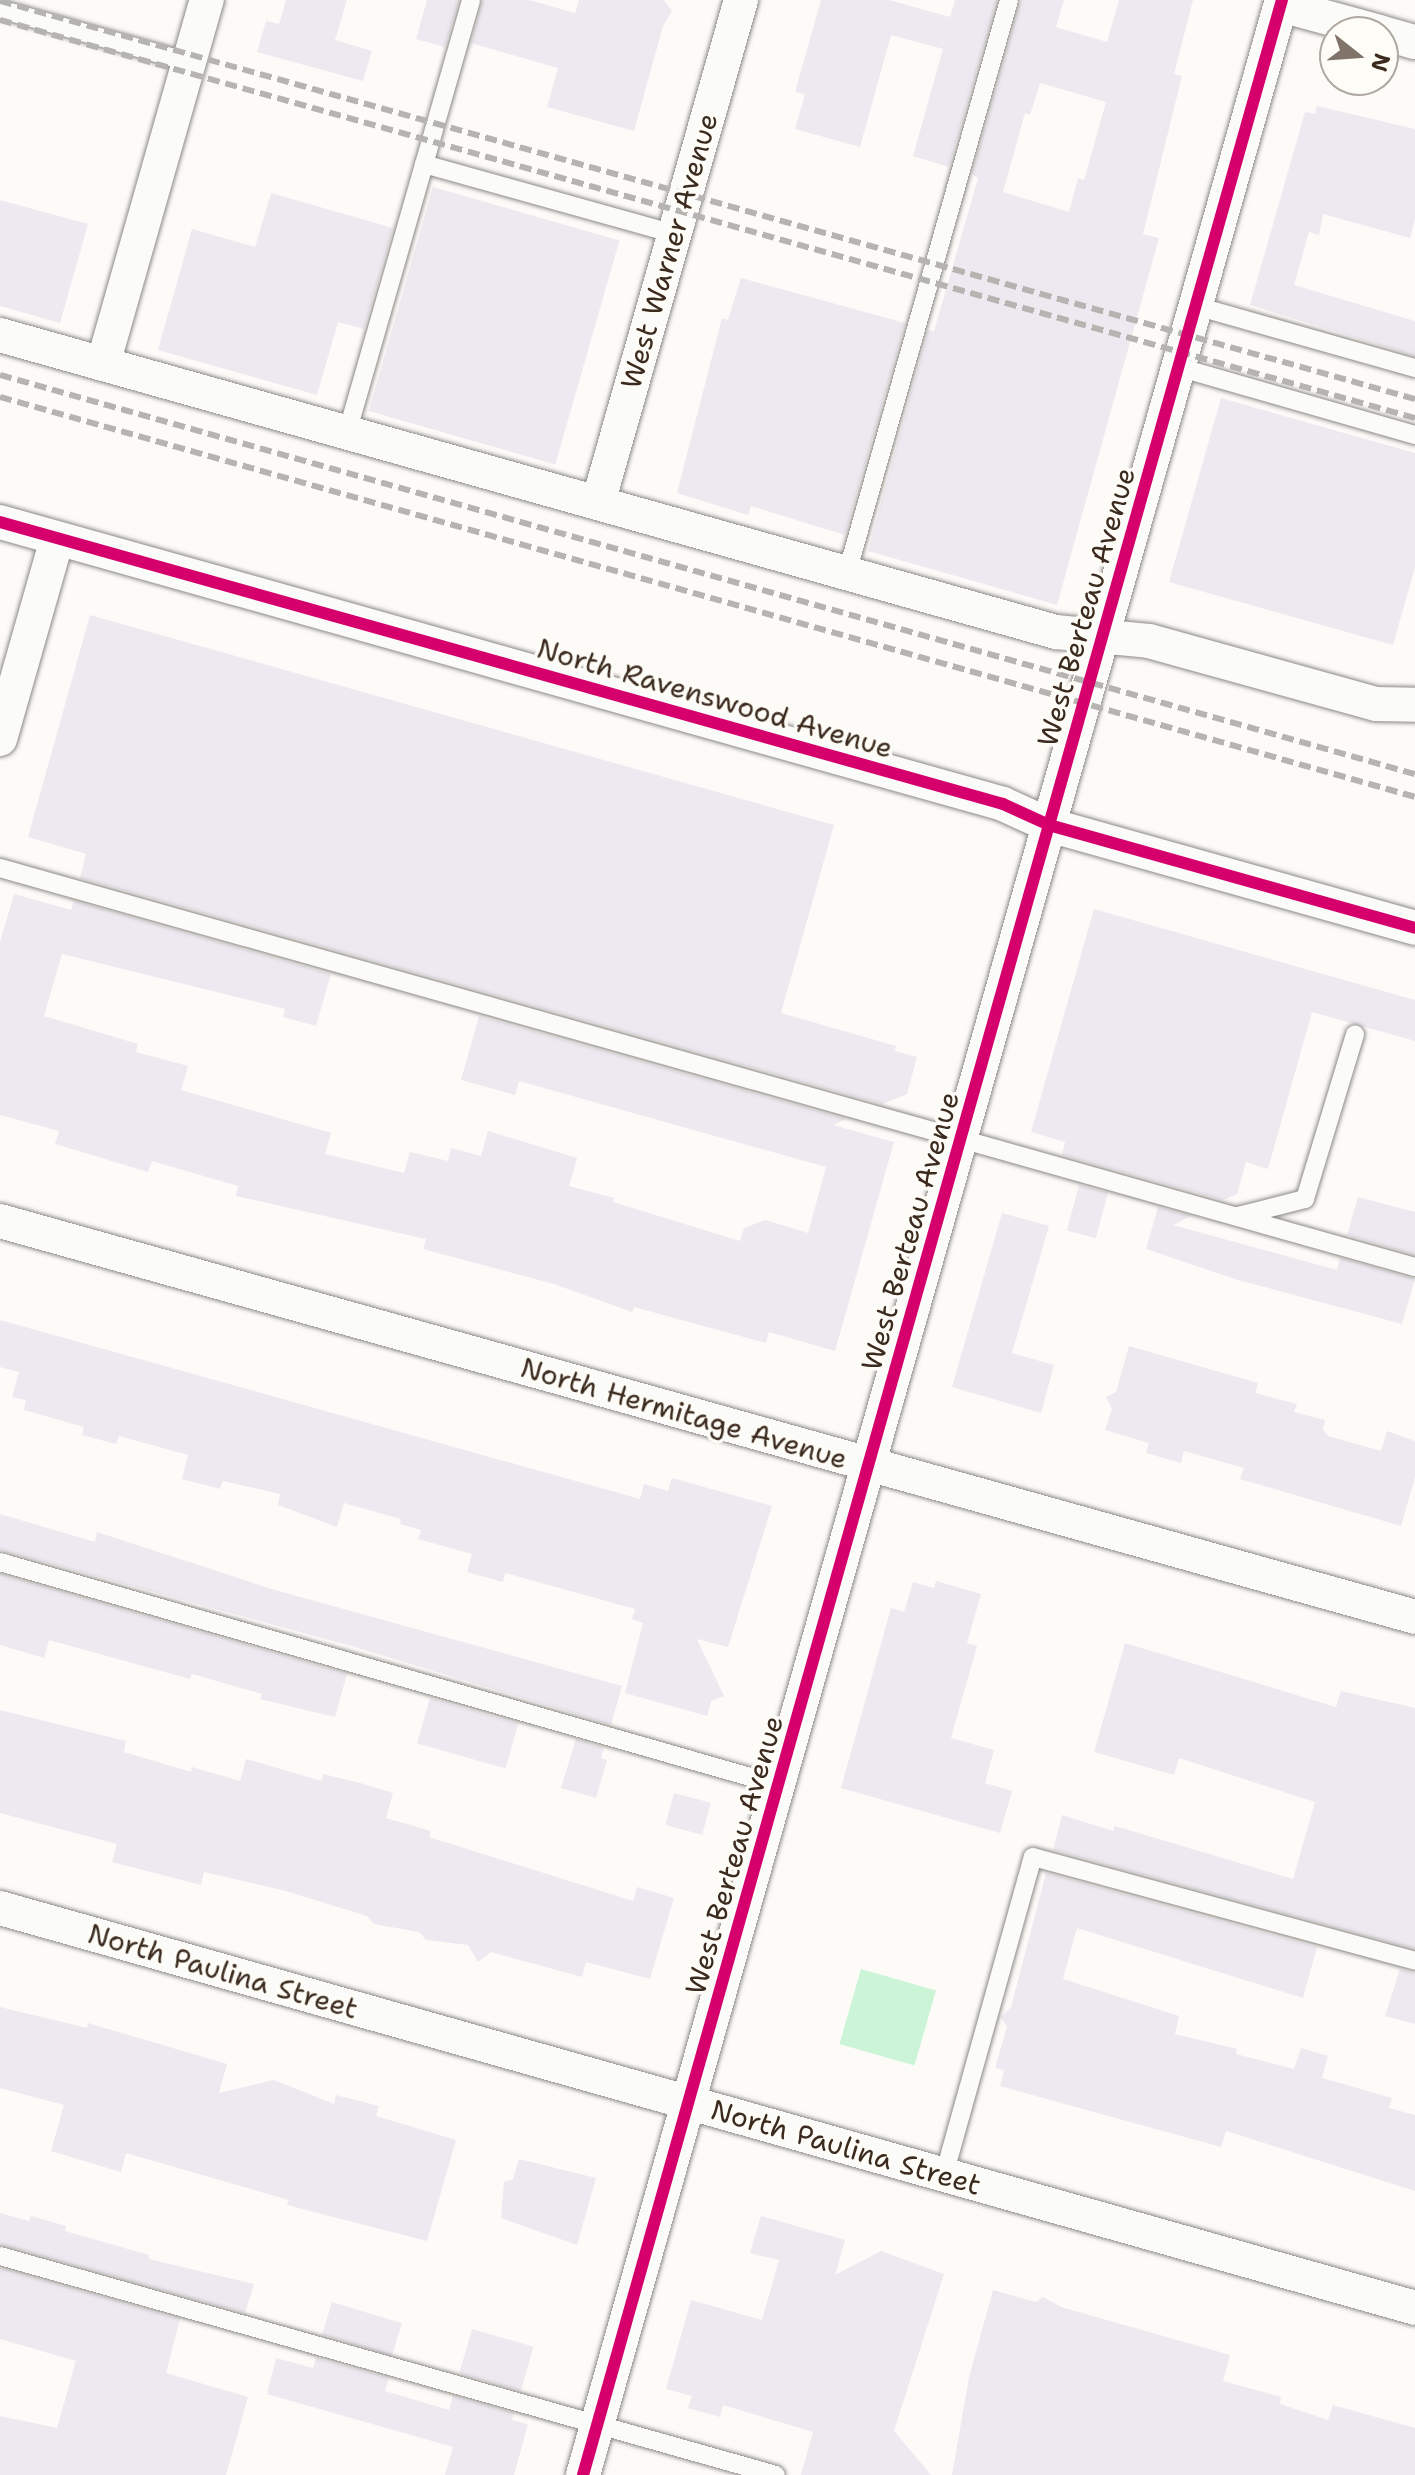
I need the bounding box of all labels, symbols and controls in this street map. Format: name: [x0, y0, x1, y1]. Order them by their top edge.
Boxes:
north arrow: [1319, 16, 1399, 96]
text: N: [1364, 50, 1397, 75]
street label: West Warner Avenue: [614, 109, 724, 393]
street label: West Berteau Avenue: [1030, 464, 1142, 750]
street label: North Ravenswood Avenue: [533, 631, 897, 765]
street label: West Berteau Avenue: [854, 1088, 966, 1374]
street label: North Hermitage Avenue: [517, 1350, 851, 1476]
street label: West Berteau Avenue: [678, 1712, 790, 1998]
street label: North Paulina Street: [84, 1916, 362, 2026]
street label: North Paulina Street: [707, 2092, 985, 2202]

